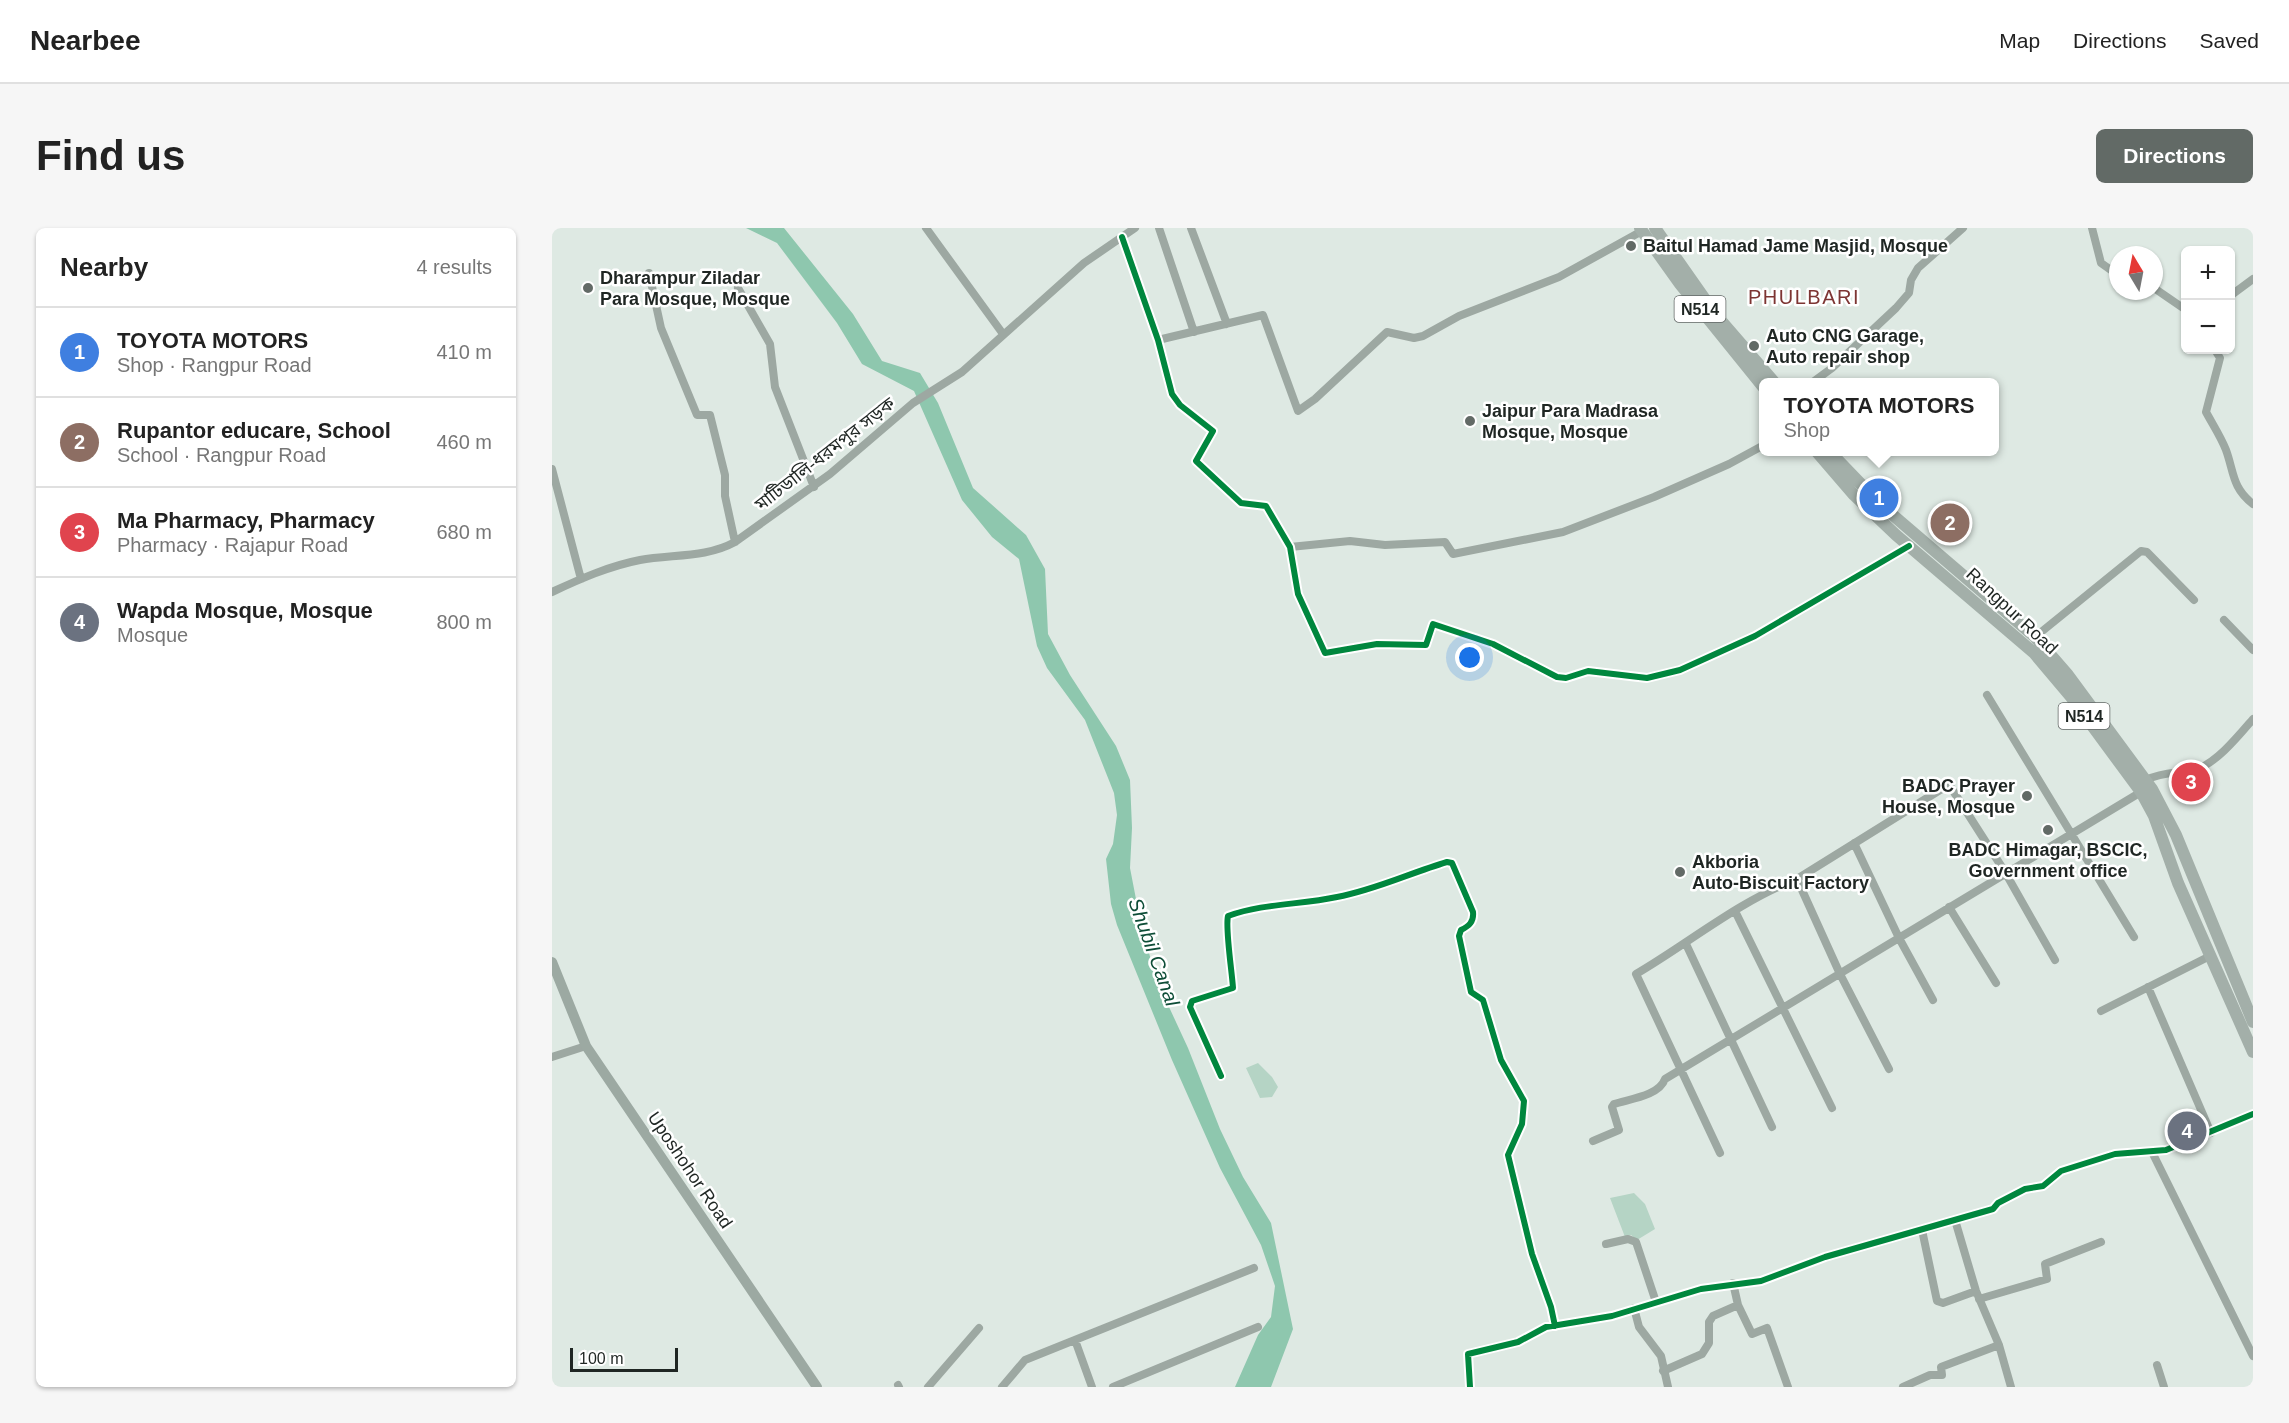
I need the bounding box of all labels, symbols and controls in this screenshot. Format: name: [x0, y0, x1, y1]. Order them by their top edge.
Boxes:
text: Nearbee: [30, 25, 141, 56]
text: Map: [1999, 29, 2040, 52]
text: Directions: [2073, 29, 2166, 52]
text: Saved: [2199, 29, 2259, 52]
button: Directions: [2096, 129, 2253, 183]
text: Find us: [36, 132, 185, 179]
place label: Baitul Hamad Jame Masjid, Mosque: [1643, 236, 1948, 256]
marker: Baitul Hamad Jame Masjid, Mosque: [1624, 239, 1638, 253]
north arrow: [2109, 246, 2163, 300]
map controls: [2181, 246, 2235, 354]
button: +: [2181, 246, 2235, 300]
text: Nearby: [60, 252, 148, 282]
text: 4 results: [416, 256, 492, 278]
place label: Dharampur Ziladar Para Mosque, Mosque: [600, 268, 790, 309]
marker: Dharampur Ziladar Para Mosque, Mosque: [581, 281, 595, 295]
district label: PHULBARI: [1748, 286, 1860, 308]
road number: N514: [1674, 296, 1726, 322]
button: −: [2181, 300, 2235, 354]
place label: Auto CNG Garage, Auto repair shop: [1766, 326, 1924, 367]
text: TOYOTA MOTORS: [117, 328, 308, 353]
marker: Auto CNG Garage, Auto repair shop: [1747, 339, 1761, 353]
text: 1: [74, 341, 85, 363]
text: 410 m: [436, 341, 492, 363]
text: Shop · Rangpur Road: [117, 354, 312, 376]
popup: [1759, 378, 1999, 456]
street label: মাটিডালি-ধরমপুর সড়ক: [750, 393, 900, 516]
text: TOYOTA MOTORS: [1783, 393, 1975, 418]
place label: Jaipur Para Madrasa Mosque, Mosque: [1482, 401, 1659, 442]
marker: Jaipur Para Madrasa Mosque, Mosque: [1463, 414, 1477, 428]
text: Rupantor educare, School: [117, 418, 391, 443]
text: Shop: [1783, 419, 1830, 441]
text: 2: [74, 431, 85, 453]
text: 460 m: [436, 431, 492, 453]
text: School · Rangpur Road: [117, 444, 326, 466]
pin: 1: [1860, 476, 1898, 520]
pin: 2: [1930, 500, 1970, 546]
text: Ma Pharmacy, Pharmacy: [117, 508, 375, 533]
text: 3: [74, 521, 85, 543]
text: 680 m: [436, 521, 492, 543]
text: Pharmacy · Rajapur Road: [117, 534, 348, 556]
street label: Rangpur Road: [1962, 564, 2062, 658]
text: Wapda Mosque, Mosque: [117, 598, 373, 623]
text: 4: [74, 611, 85, 633]
text: 800 m: [436, 611, 492, 633]
text: Mosque: [117, 624, 188, 646]
your location: [1455, 643, 1484, 672]
road number: N514: [2058, 703, 2110, 729]
pin: 3: [2172, 760, 2210, 804]
place label: BADC Prayer House, Mosque: [1882, 776, 2015, 817]
marker: BADC Prayer House, Mosque: [2020, 789, 2034, 803]
marker: BADC Himagar, BSCIC, Government office: [2041, 823, 2055, 837]
place label: BADC Himagar, BSCIC, Government office: [1948, 840, 2148, 881]
place label: Akboria Auto-Biscuit Factory: [1692, 852, 1869, 893]
marker: Akboria Auto-Biscuit Factory: [1673, 865, 1687, 879]
water label: Shubil Canal: [1124, 895, 1184, 1010]
street label: Uposhohor Road: [644, 1108, 736, 1232]
pin: 4: [2168, 1108, 2206, 1154]
scale bar: [570, 1345, 678, 1372]
text: 100 m: [579, 1350, 623, 1367]

